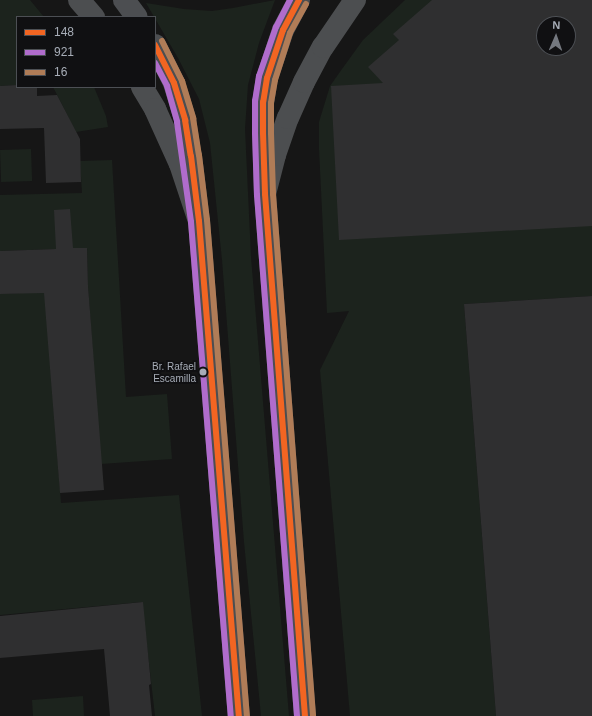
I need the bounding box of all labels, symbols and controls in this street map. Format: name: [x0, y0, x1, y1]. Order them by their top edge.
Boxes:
legend: [16, 16, 156, 88]
north arrow: [536, 16, 576, 56]
text: N: [552, 19, 561, 31]
text: 148: [54, 25, 74, 39]
text: 921: [54, 45, 74, 59]
text: 16: [54, 65, 67, 79]
place label: Br. Rafael Escamilla: [152, 360, 196, 384]
marker: Br. Rafael Escamilla: [198, 367, 208, 377]

